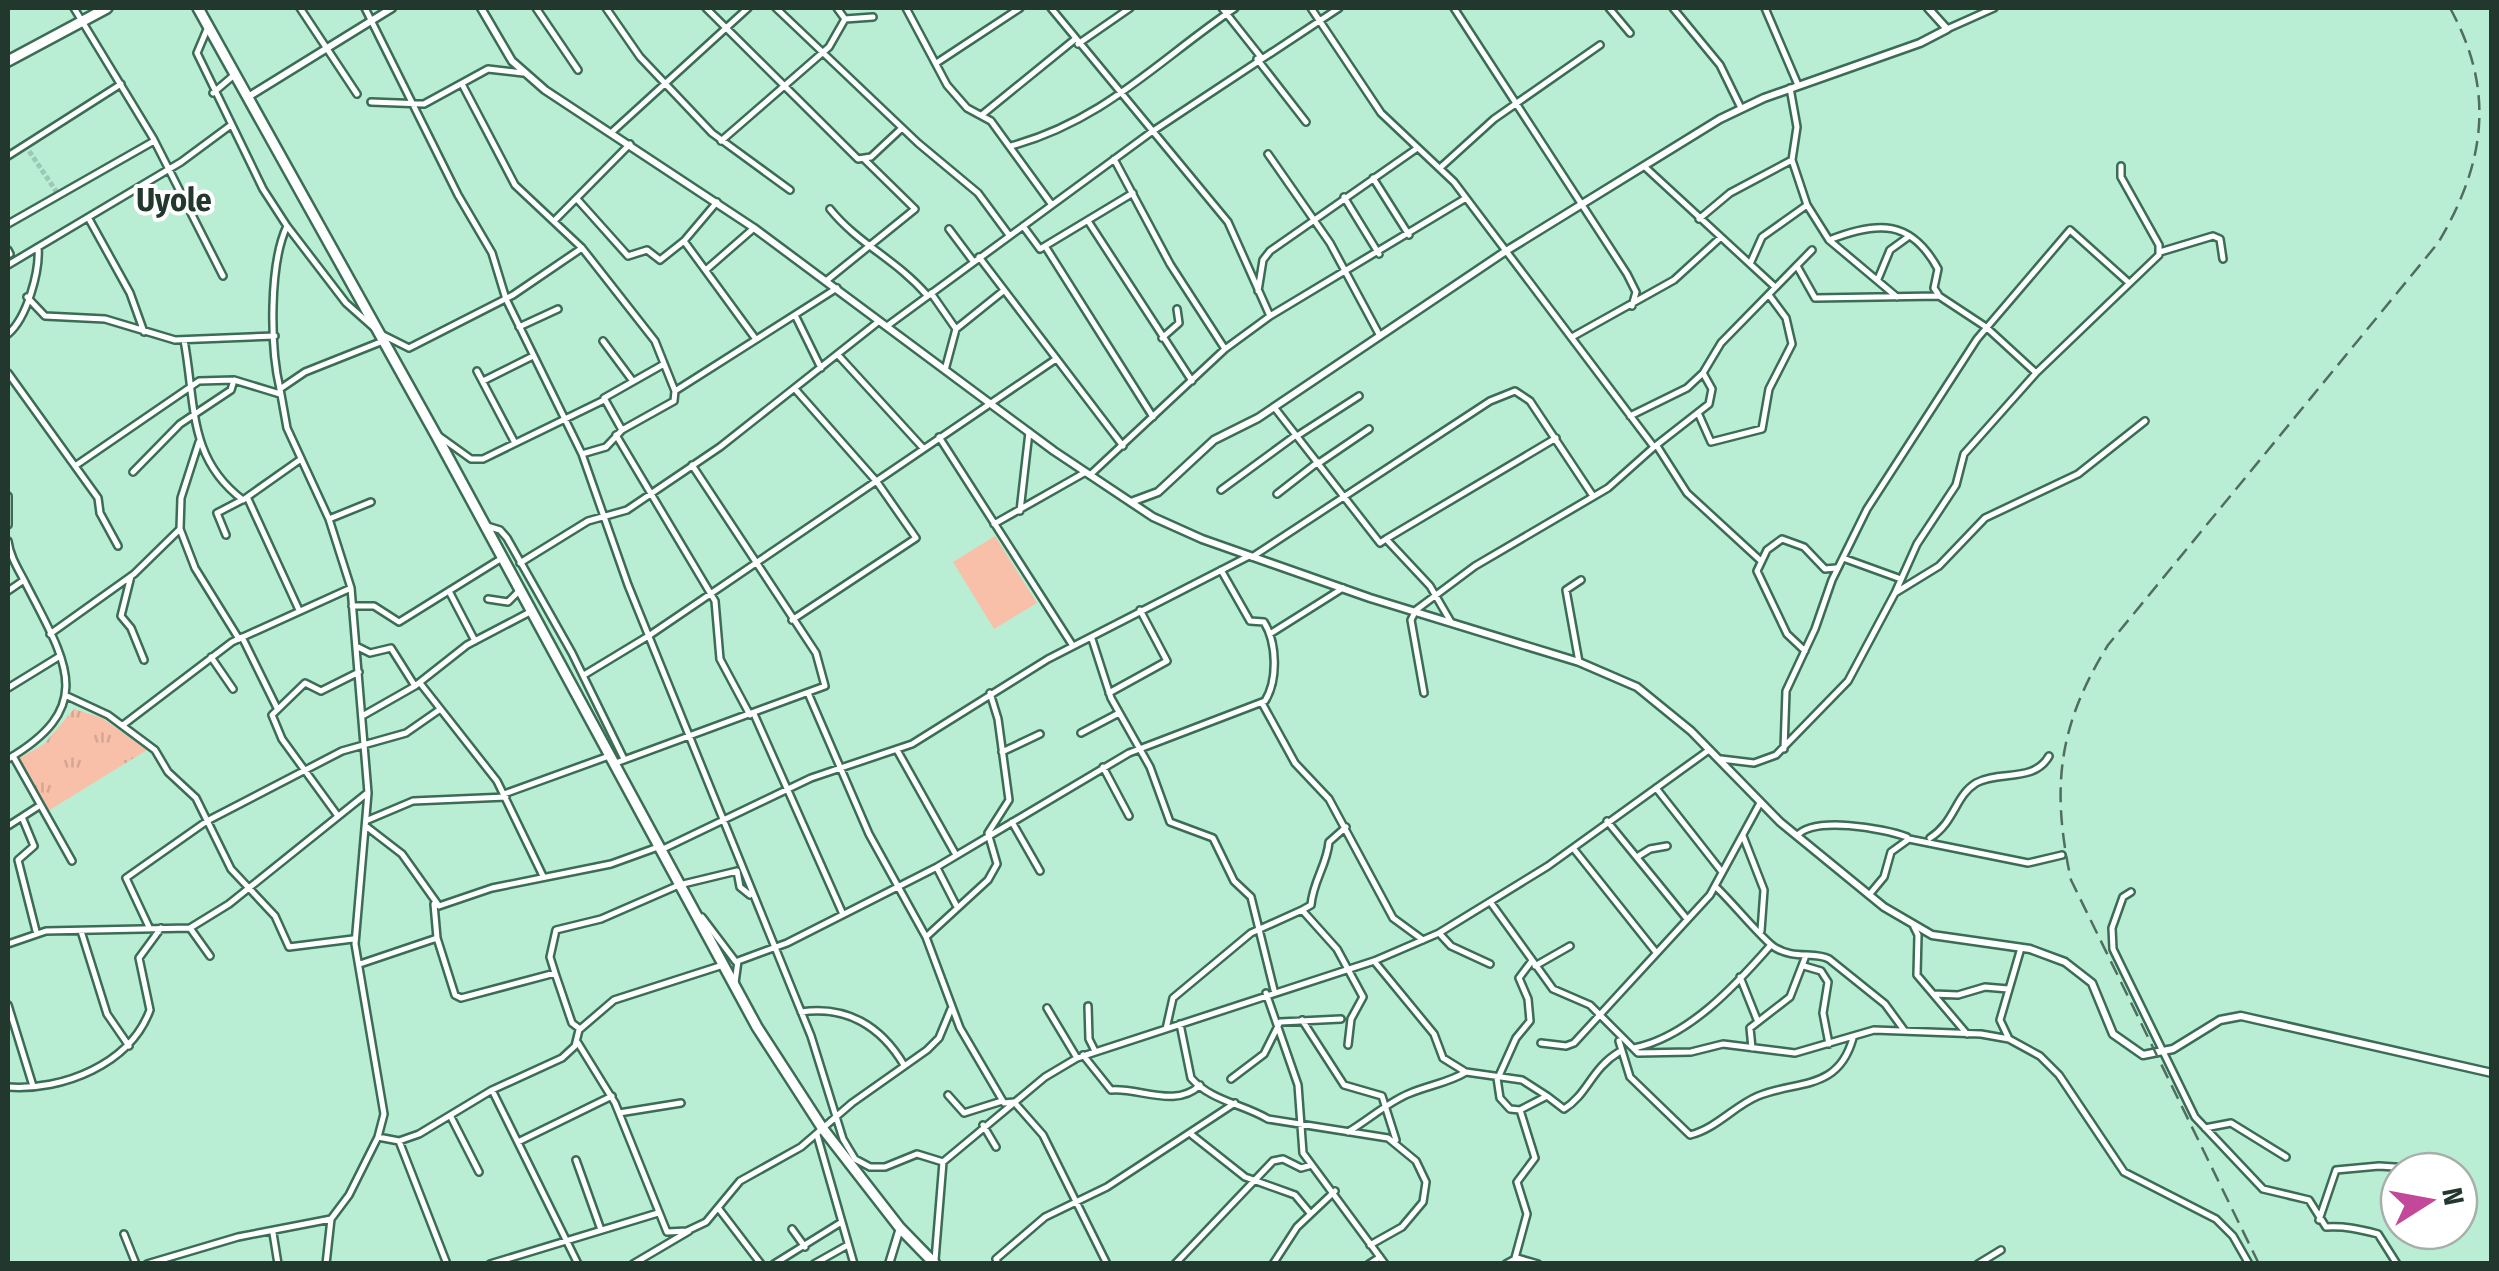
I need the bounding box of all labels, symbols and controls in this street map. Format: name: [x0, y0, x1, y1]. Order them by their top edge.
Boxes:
district label: Uyole: [136, 181, 212, 219]
north arrow: [2379, 1151, 2479, 1251]
text: N: [2435, 1185, 2471, 1208]

